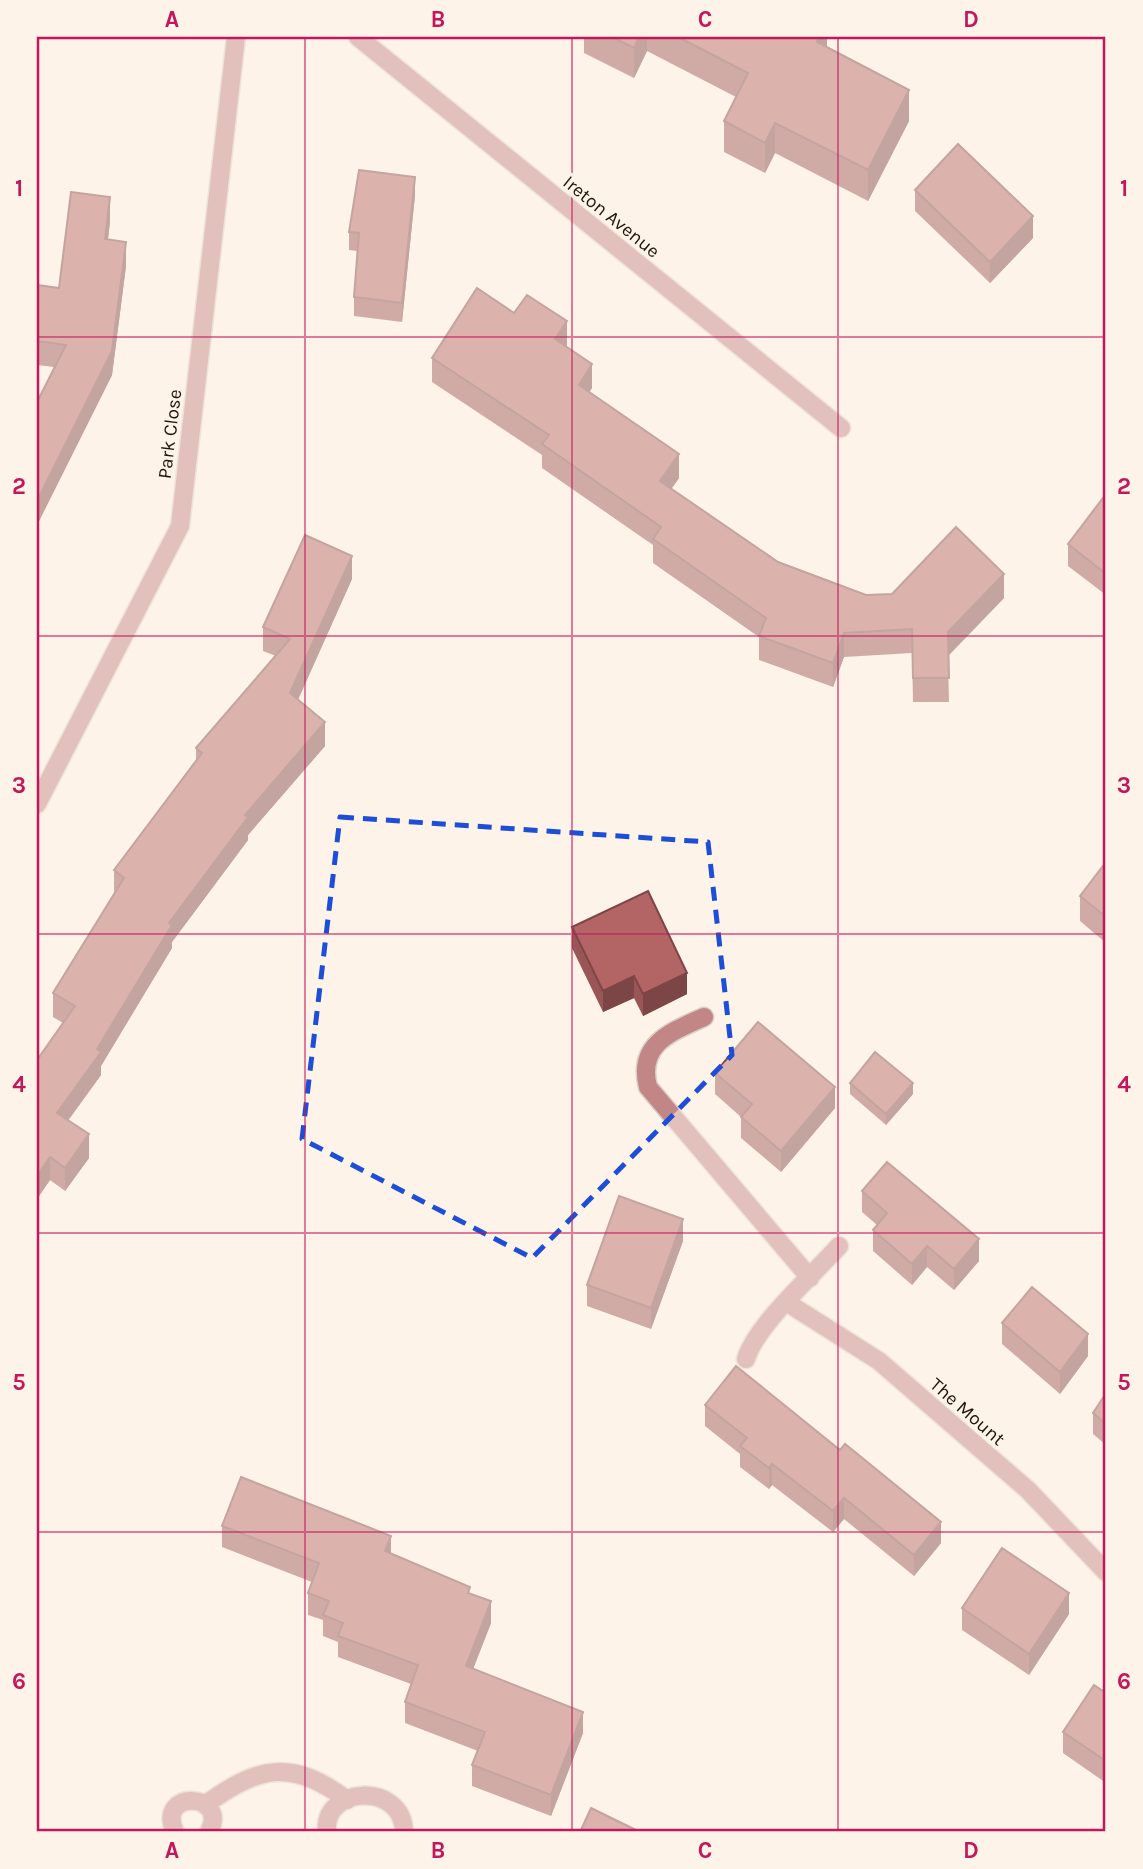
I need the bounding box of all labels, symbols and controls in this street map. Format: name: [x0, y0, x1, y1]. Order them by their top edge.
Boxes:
text: A: [165, 6, 179, 33]
text: B: [431, 6, 445, 33]
text: C: [698, 6, 712, 33]
text: D: [963, 6, 979, 33]
street label: Ireton Avenue: [559, 171, 664, 262]
text: 1: [15, 175, 23, 202]
text: 1: [1120, 175, 1128, 202]
street label: Park Close: [154, 388, 186, 480]
text: 2: [12, 473, 26, 500]
text: 2: [1117, 473, 1131, 500]
text: 3: [12, 772, 26, 799]
text: 3: [1117, 772, 1131, 799]
text: 4: [12, 1071, 26, 1098]
text: 4: [1117, 1071, 1131, 1098]
text: 5: [12, 1369, 26, 1396]
text: 5: [1117, 1369, 1131, 1396]
street label: The Mount: [925, 1373, 1009, 1450]
text: 6: [12, 1668, 26, 1695]
text: 6: [1117, 1668, 1131, 1695]
text: A: [165, 1837, 179, 1864]
text: B: [431, 1837, 445, 1864]
text: C: [698, 1837, 712, 1864]
text: D: [963, 1837, 979, 1864]

